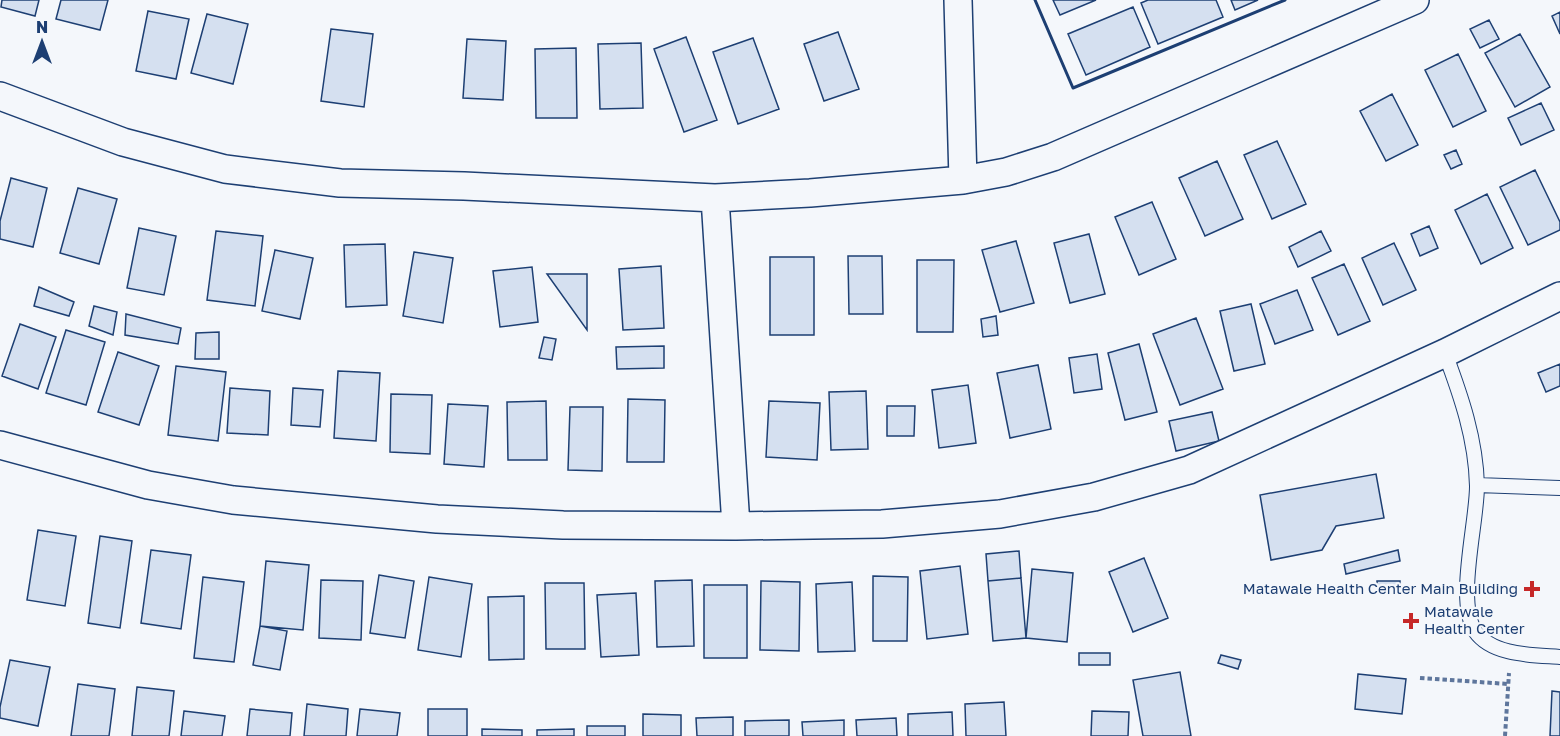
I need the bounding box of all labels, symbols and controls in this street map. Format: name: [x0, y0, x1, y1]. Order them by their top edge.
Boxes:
north arrow: [12, 12, 72, 72]
text: N: [36, 17, 48, 37]
place label: Matawale Health Center Main Building: [1243, 579, 1518, 597]
marker: Matawale Health Center Main Building: [1523, 580, 1541, 598]
place label: Matawale Health Center: [1424, 602, 1525, 637]
marker: Matawale Health Center: [1402, 612, 1420, 630]

